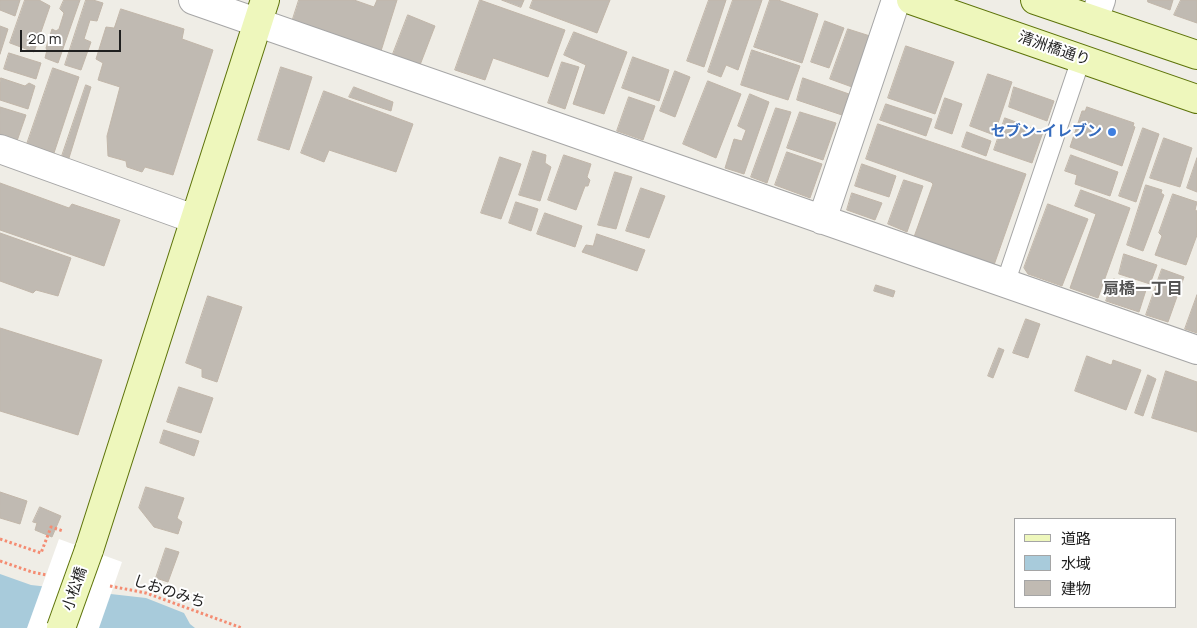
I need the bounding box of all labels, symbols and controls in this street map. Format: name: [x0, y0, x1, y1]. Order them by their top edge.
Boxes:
scale bar: [22, 20, 124, 52]
text: 20 m: [28, 28, 61, 49]
street label: 清洲橋通り: [1016, 28, 1092, 70]
place label: セブン-イレブン: [991, 123, 1102, 141]
marker: セブン-イレブン: [1106, 126, 1118, 138]
district label: 扇橋一丁目: [1103, 280, 1183, 300]
legend: [1014, 518, 1177, 608]
text: 道路: [1061, 528, 1091, 549]
text: 水域: [1061, 553, 1091, 574]
street label: 小松橋: [59, 565, 91, 613]
street label: しおのみち: [131, 572, 207, 612]
text: 建物: [1061, 578, 1091, 599]

